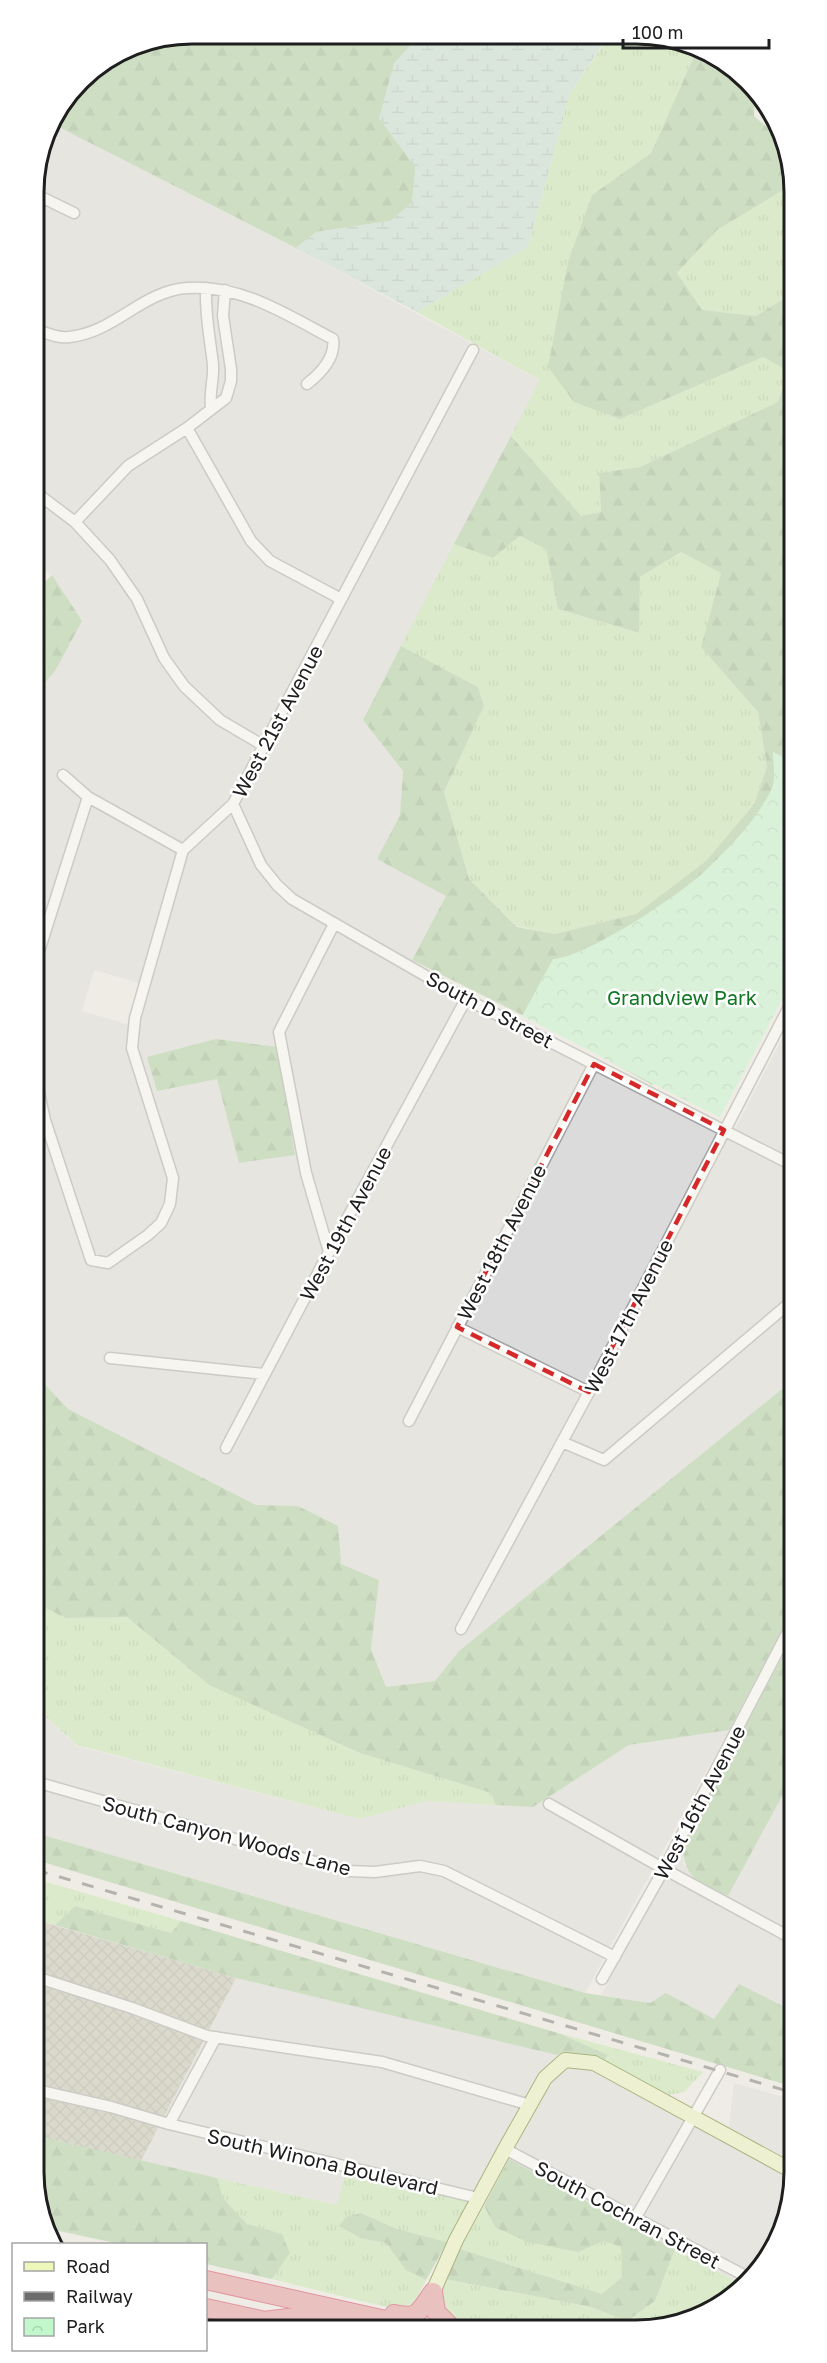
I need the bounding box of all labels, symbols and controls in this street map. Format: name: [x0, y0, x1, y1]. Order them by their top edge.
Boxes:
scale bar: [623, 12, 768, 50]
text: 100 m: [632, 21, 683, 43]
street label: West 21st Avenue: [227, 641, 327, 801]
street label: South D Street: [422, 965, 558, 1053]
park label: Grandview Park: [607, 985, 757, 1009]
street label: West 19th Avenue: [294, 1142, 396, 1304]
street label: West 18th Avenue: [451, 1160, 551, 1324]
street label: West 17th Avenue: [579, 1235, 677, 1397]
street label: West 16th Avenue: [648, 1721, 750, 1883]
street label: South Canyon Woods Lane: [100, 1790, 354, 1880]
street label: South Winona Boulevard: [205, 2123, 441, 2199]
street label: South Cochran Street: [531, 2155, 725, 2273]
legend: [12, 2243, 207, 2351]
text: Road: [66, 2255, 110, 2277]
text: Railway: [66, 2285, 133, 2307]
text: Park: [66, 2315, 105, 2337]

